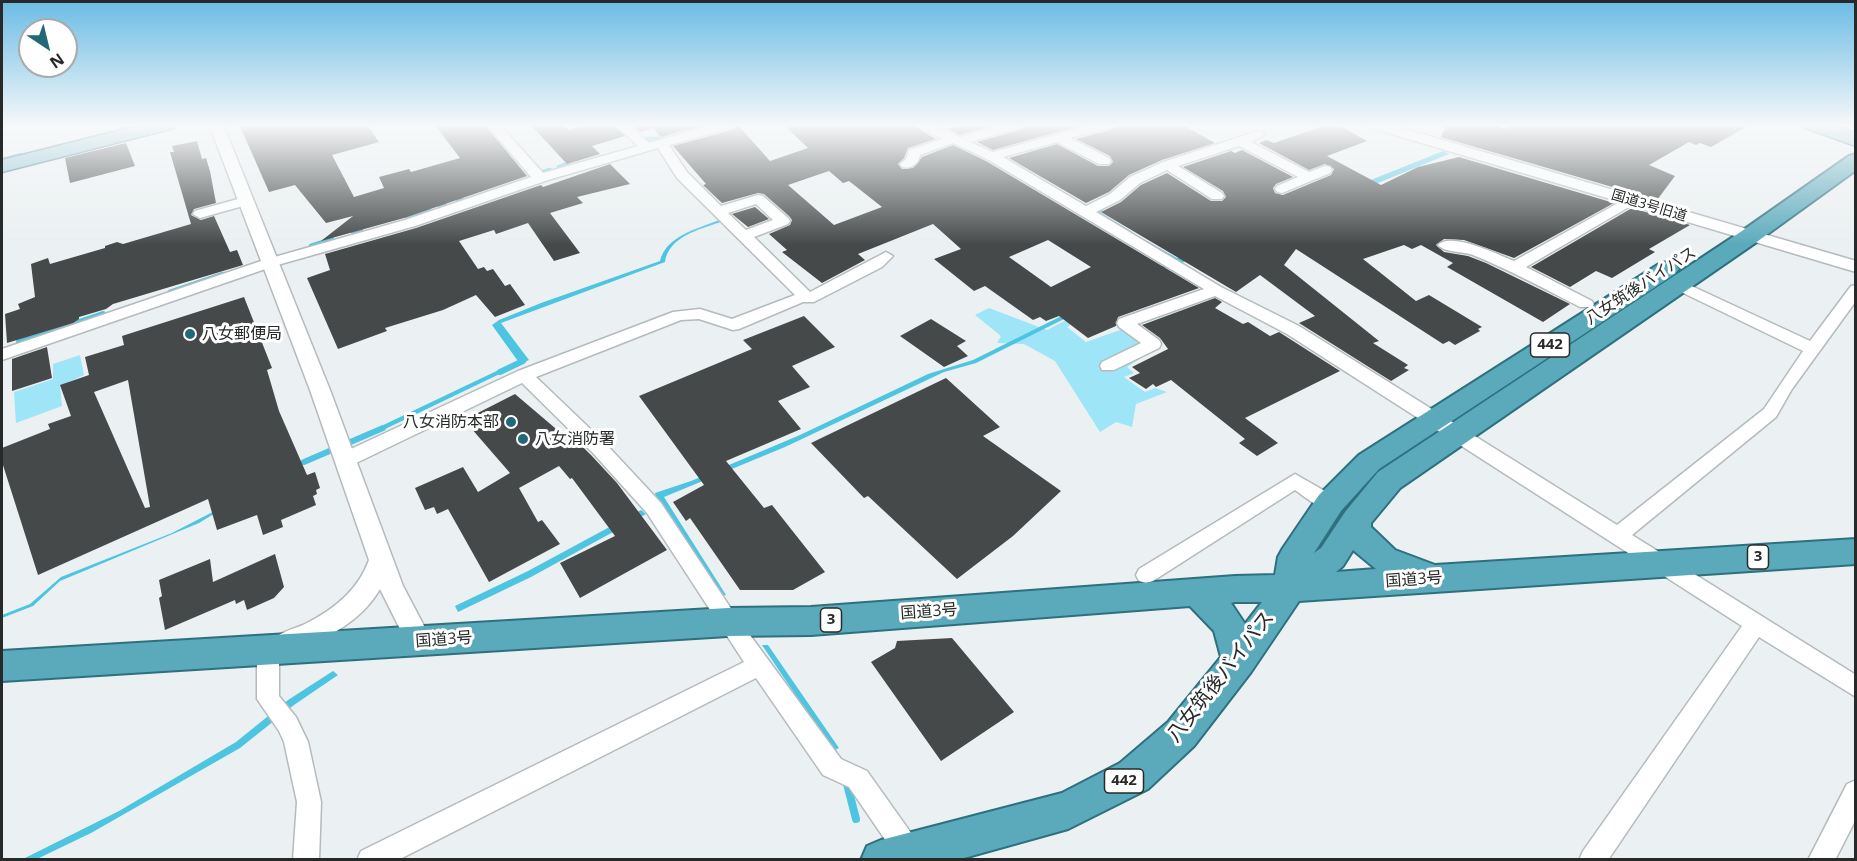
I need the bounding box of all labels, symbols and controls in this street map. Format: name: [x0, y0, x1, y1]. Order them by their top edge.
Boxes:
north arrow: [18, 18, 78, 78]
text: N: [46, 48, 69, 74]
street label: 国道3号旧道: [1609, 187, 1689, 225]
street label: 八女筑後バイパス: [1582, 243, 1700, 329]
place label: 八女郵便局: [202, 324, 282, 344]
marker: 八女郵便局: [183, 327, 197, 341]
road number: 442: [1530, 333, 1570, 357]
place label: 八女消防本部: [403, 412, 499, 432]
marker: 八女消防本部: [504, 415, 518, 429]
place label: 八女消防署: [535, 429, 615, 449]
marker: 八女消防署: [516, 432, 530, 446]
road number: 3: [1748, 545, 1768, 569]
street label: 国道3号: [1385, 568, 1443, 592]
street label: 国道3号: [900, 600, 958, 624]
street label: 八女筑後バイパス: [1162, 607, 1280, 747]
road number: 3: [820, 608, 842, 632]
street label: 国道3号: [415, 628, 473, 652]
road number: 442: [1104, 769, 1144, 793]

